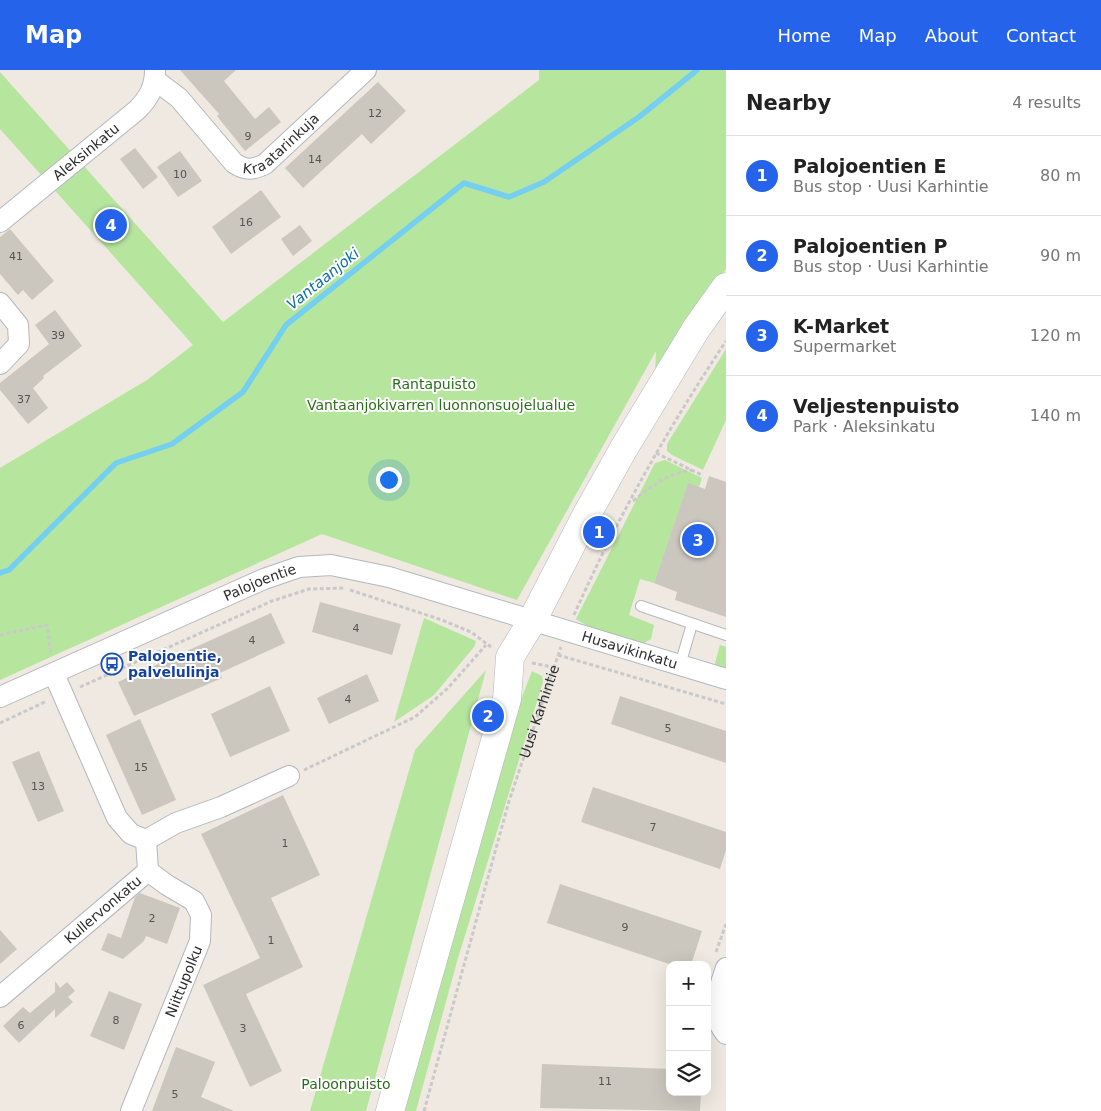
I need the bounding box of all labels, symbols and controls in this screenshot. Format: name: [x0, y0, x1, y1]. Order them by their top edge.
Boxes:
text: Map: [25, 21, 82, 49]
text: Home: [778, 25, 831, 46]
text: Map: [859, 25, 897, 46]
text: About: [925, 25, 978, 46]
text: Contact: [1006, 25, 1076, 46]
text: Nearby: [746, 91, 831, 115]
text: 4 results: [1012, 93, 1081, 112]
house number: 12: [368, 107, 382, 120]
street label: Kraatarinkuja: [242, 110, 322, 177]
street label: Aleksinkatu: [49, 120, 122, 184]
house number: 9: [245, 130, 252, 143]
house number: 14: [308, 153, 322, 166]
text: Palojoentien E: [793, 155, 946, 177]
text: 1: [756, 166, 768, 185]
text: 80 m: [1040, 166, 1081, 185]
house number: 10: [173, 168, 187, 181]
text: Bus stop · Uusi Karhintie: [793, 177, 989, 196]
pin: 4: [95, 206, 127, 244]
house number: 16: [239, 216, 253, 229]
text: Palojoentien P: [793, 235, 947, 257]
water label: Vantaanjoki: [283, 244, 363, 314]
text: 2: [756, 246, 768, 265]
text: 90 m: [1040, 246, 1081, 265]
house number: 41: [9, 250, 23, 263]
text: Bus stop · Uusi Karhintie: [793, 257, 989, 276]
text: K-Market: [793, 315, 889, 337]
text: 3: [756, 326, 768, 345]
text: 120 m: [1030, 326, 1081, 345]
house number: 39: [51, 329, 65, 342]
text: Supermarket: [793, 337, 896, 356]
park label: Rantapuisto: [392, 376, 476, 392]
house number: 37: [17, 393, 31, 406]
text: Veljestenpuisto: [793, 395, 959, 417]
park label: Vantaanjokivarren luonnonsuojelualue: [307, 397, 575, 413]
text: 4: [756, 406, 768, 425]
text: 140 m: [1030, 406, 1081, 425]
text: Park · Aleksinkatu: [793, 417, 935, 436]
your location: [376, 467, 402, 493]
pin: 1: [583, 513, 615, 551]
pin: 3: [682, 521, 714, 559]
street label: Palojoentie: [221, 561, 298, 604]
house number: 4: [353, 622, 360, 635]
street label: Husavikinkatu: [580, 628, 680, 672]
house number: 4: [249, 634, 256, 647]
place label: Palojoentie, palvelulinja: [128, 648, 222, 680]
bus stop icon: Palojoentie, palvelulinja: [100, 652, 124, 676]
street label: Uusi Karhintie: [516, 663, 562, 760]
house number: 4: [345, 693, 352, 706]
pin: 2: [472, 697, 504, 735]
house number: 5: [665, 722, 672, 735]
house number: 15: [134, 761, 148, 774]
house number: 13: [31, 780, 45, 793]
house number: 7: [650, 821, 657, 834]
house number: 1: [282, 837, 289, 850]
street label: Kullervonkatu: [61, 872, 145, 947]
house number: 2: [149, 912, 156, 925]
house number: 9: [622, 921, 629, 934]
house number: 1: [268, 934, 275, 947]
street label: Niittupolku: [162, 943, 205, 1020]
map controls: [666, 961, 711, 1096]
button: +: [666, 961, 711, 1006]
button: −: [666, 1006, 711, 1051]
house number: 8: [113, 1014, 120, 1027]
house number: 6: [18, 1019, 25, 1032]
house number: 3: [240, 1022, 247, 1035]
button: layers: [666, 1051, 711, 1096]
house number: 11: [598, 1075, 612, 1088]
park label: Paloonpuisto: [301, 1076, 391, 1092]
house number: 5: [172, 1088, 179, 1101]

